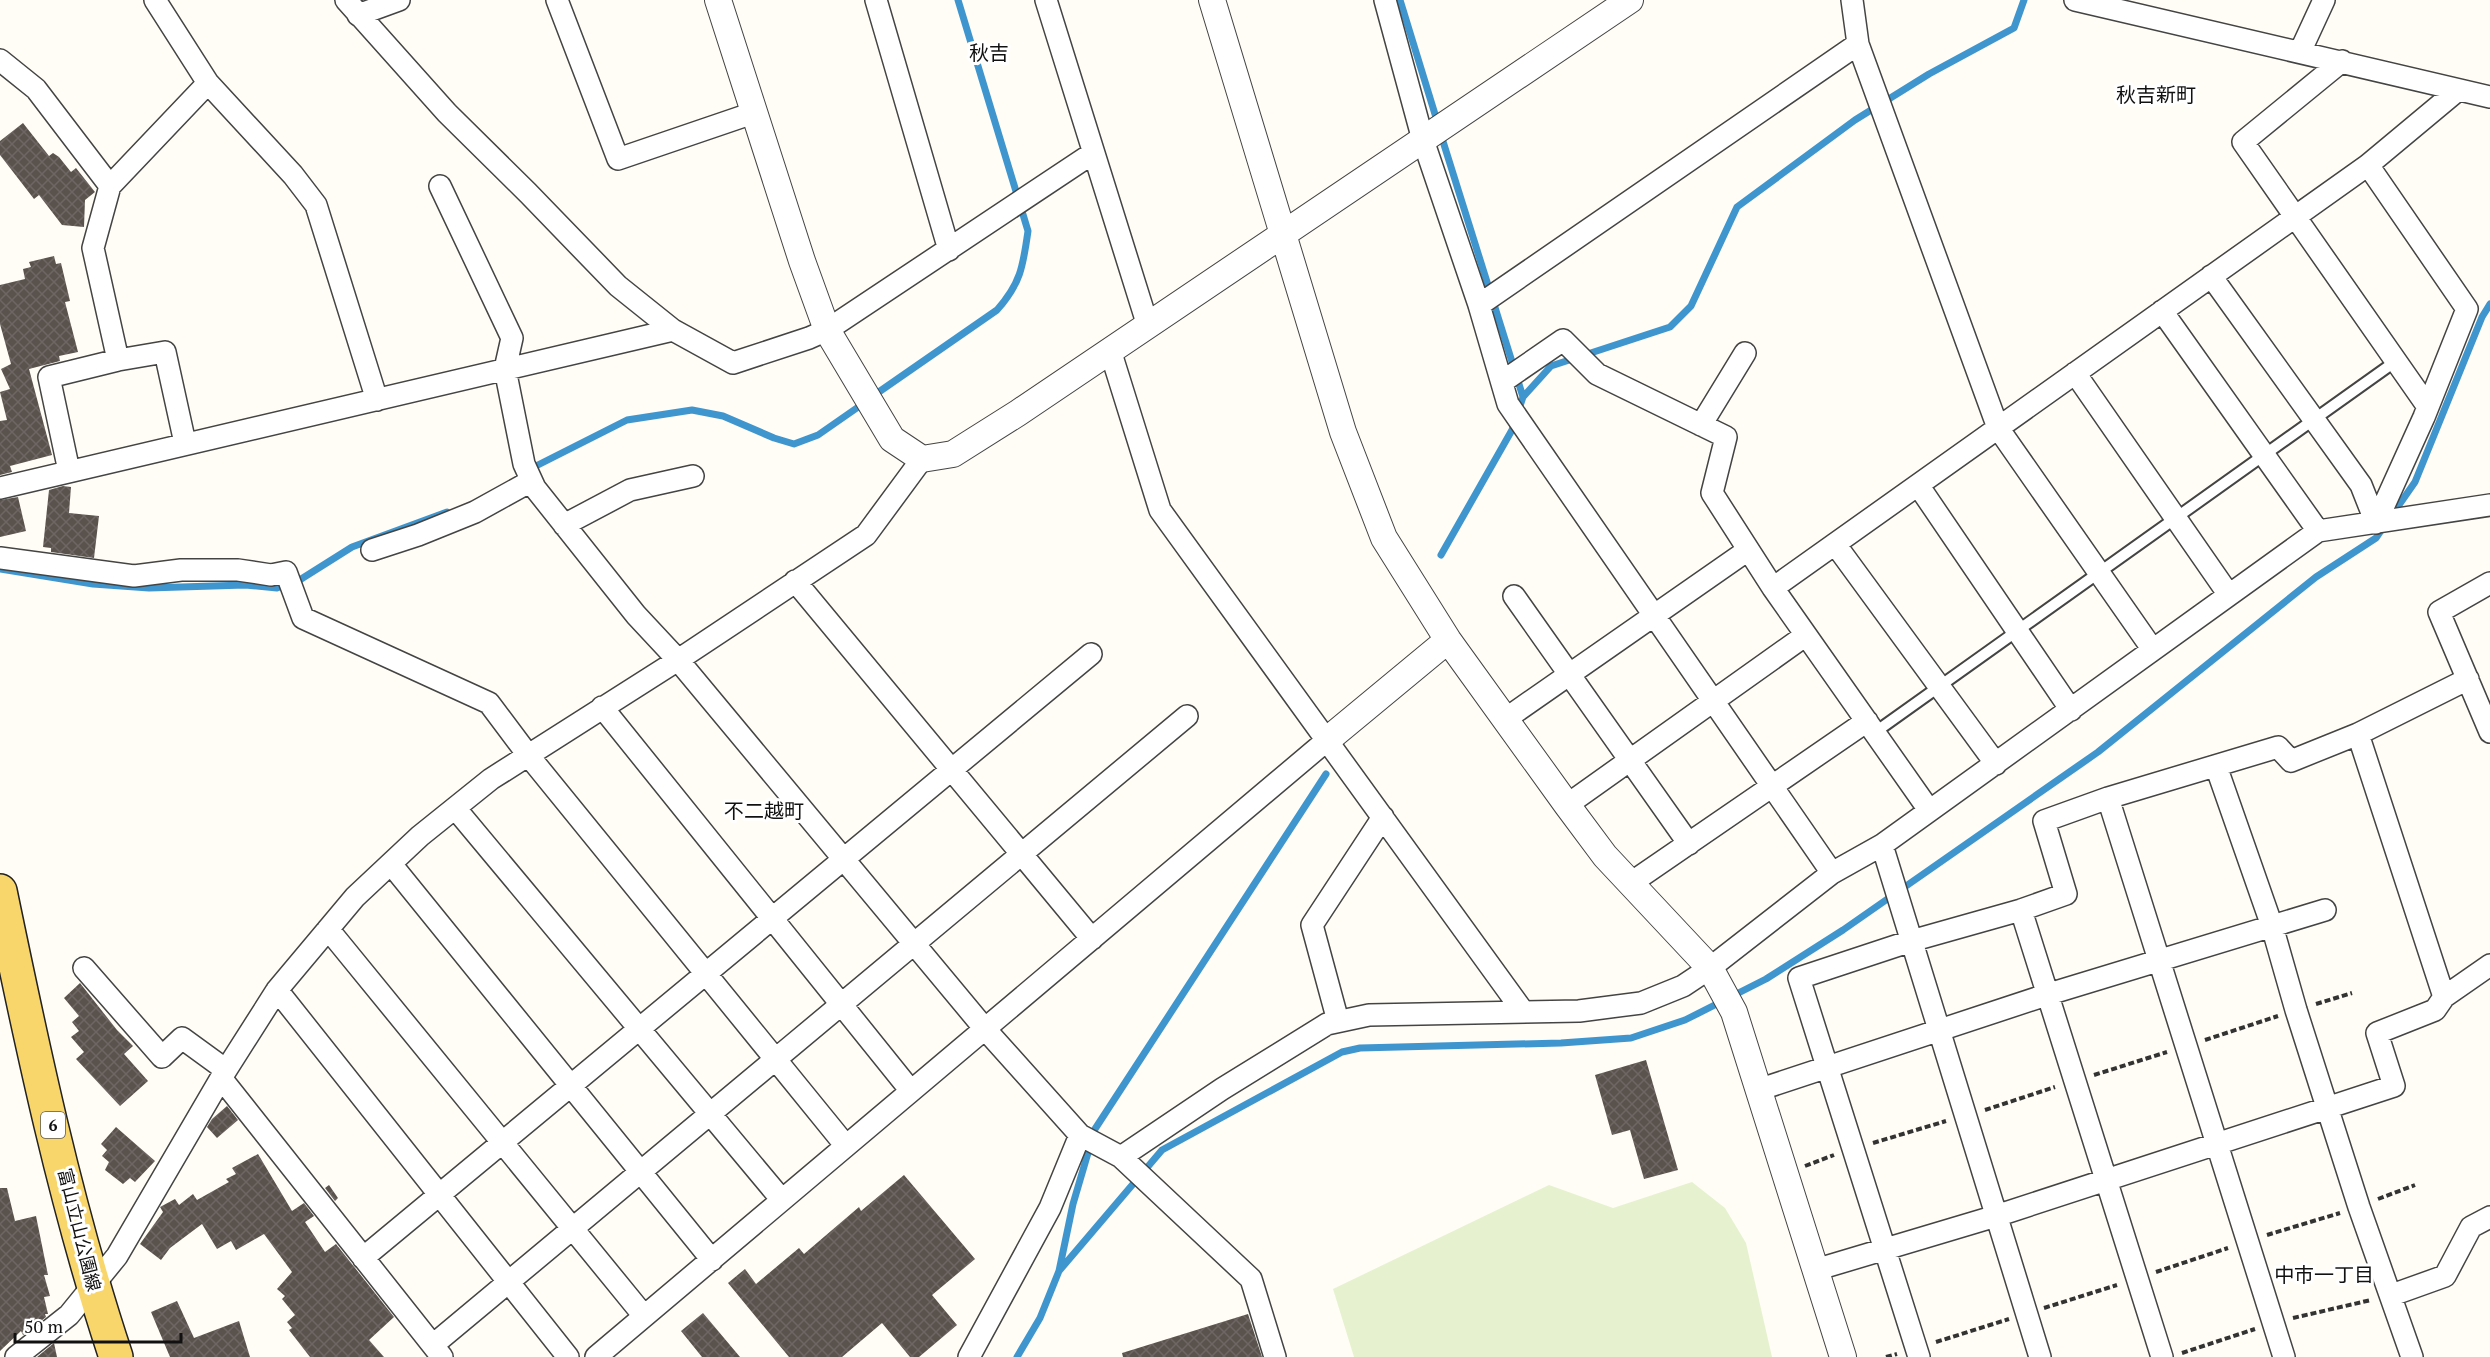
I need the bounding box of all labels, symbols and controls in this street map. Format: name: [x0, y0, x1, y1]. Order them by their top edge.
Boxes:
district label: 秋吉: [969, 39, 1009, 66]
district label: 秋吉新町: [2116, 81, 2196, 108]
district label: 不二越町: [724, 797, 804, 824]
road number: 6: [41, 1112, 65, 1138]
street label: 富山立山公園線: [53, 1166, 107, 1294]
district label: 中市一丁目: [2274, 1261, 2374, 1288]
scale bar: [15, 1306, 182, 1344]
text: 50 m: [24, 1314, 64, 1338]

